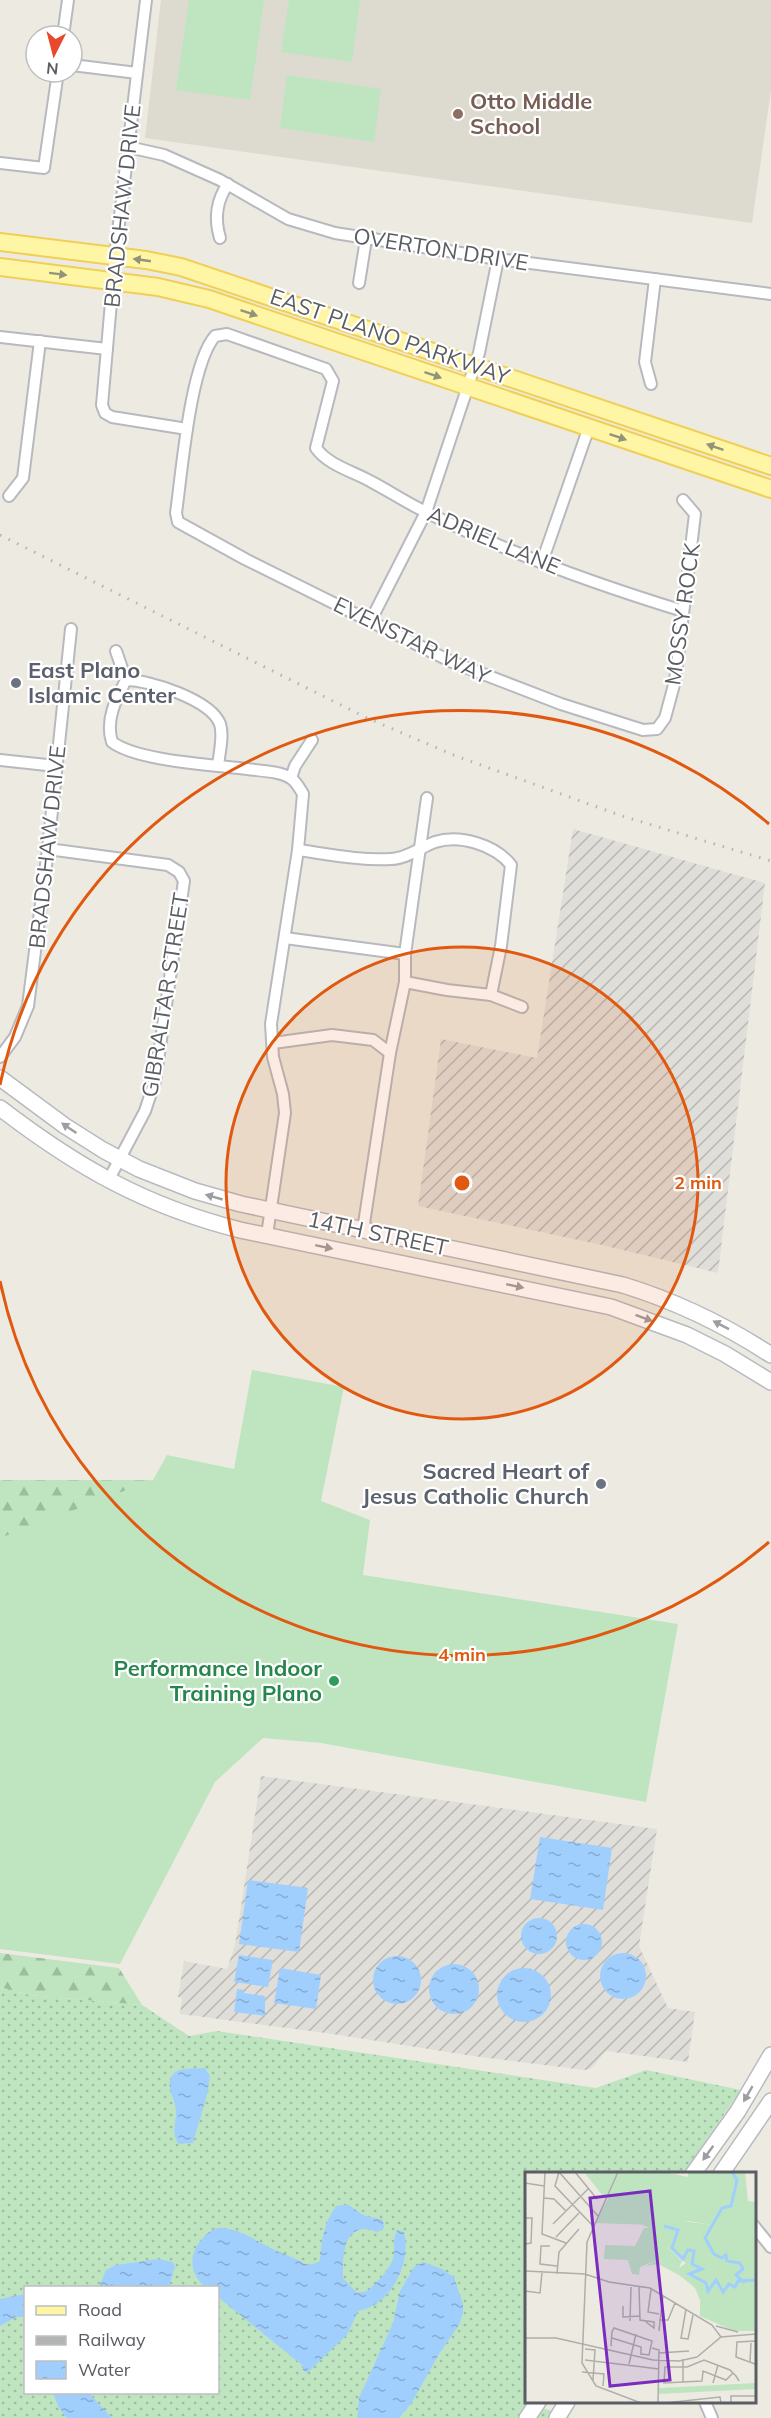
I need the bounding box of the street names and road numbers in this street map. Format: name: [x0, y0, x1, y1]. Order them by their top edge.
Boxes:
street label: BRADSHAW DRIVE: [97, 103, 147, 309]
street label: OVERTON DRIVE: [351, 221, 531, 277]
street label: EAST PLANO PARKWAY: [267, 282, 514, 390]
street label: ADRIEL LANE: [424, 500, 564, 580]
street label: MOSSY ROCK: [658, 540, 706, 687]
street label: EVENSTAR WAY: [329, 590, 496, 690]
street label: BRADSHAW DRIVE: [22, 744, 72, 950]
street label: GIBRALTAR STREET: [135, 891, 195, 1099]
street label: 14TH STREET: [305, 1204, 451, 1262]

